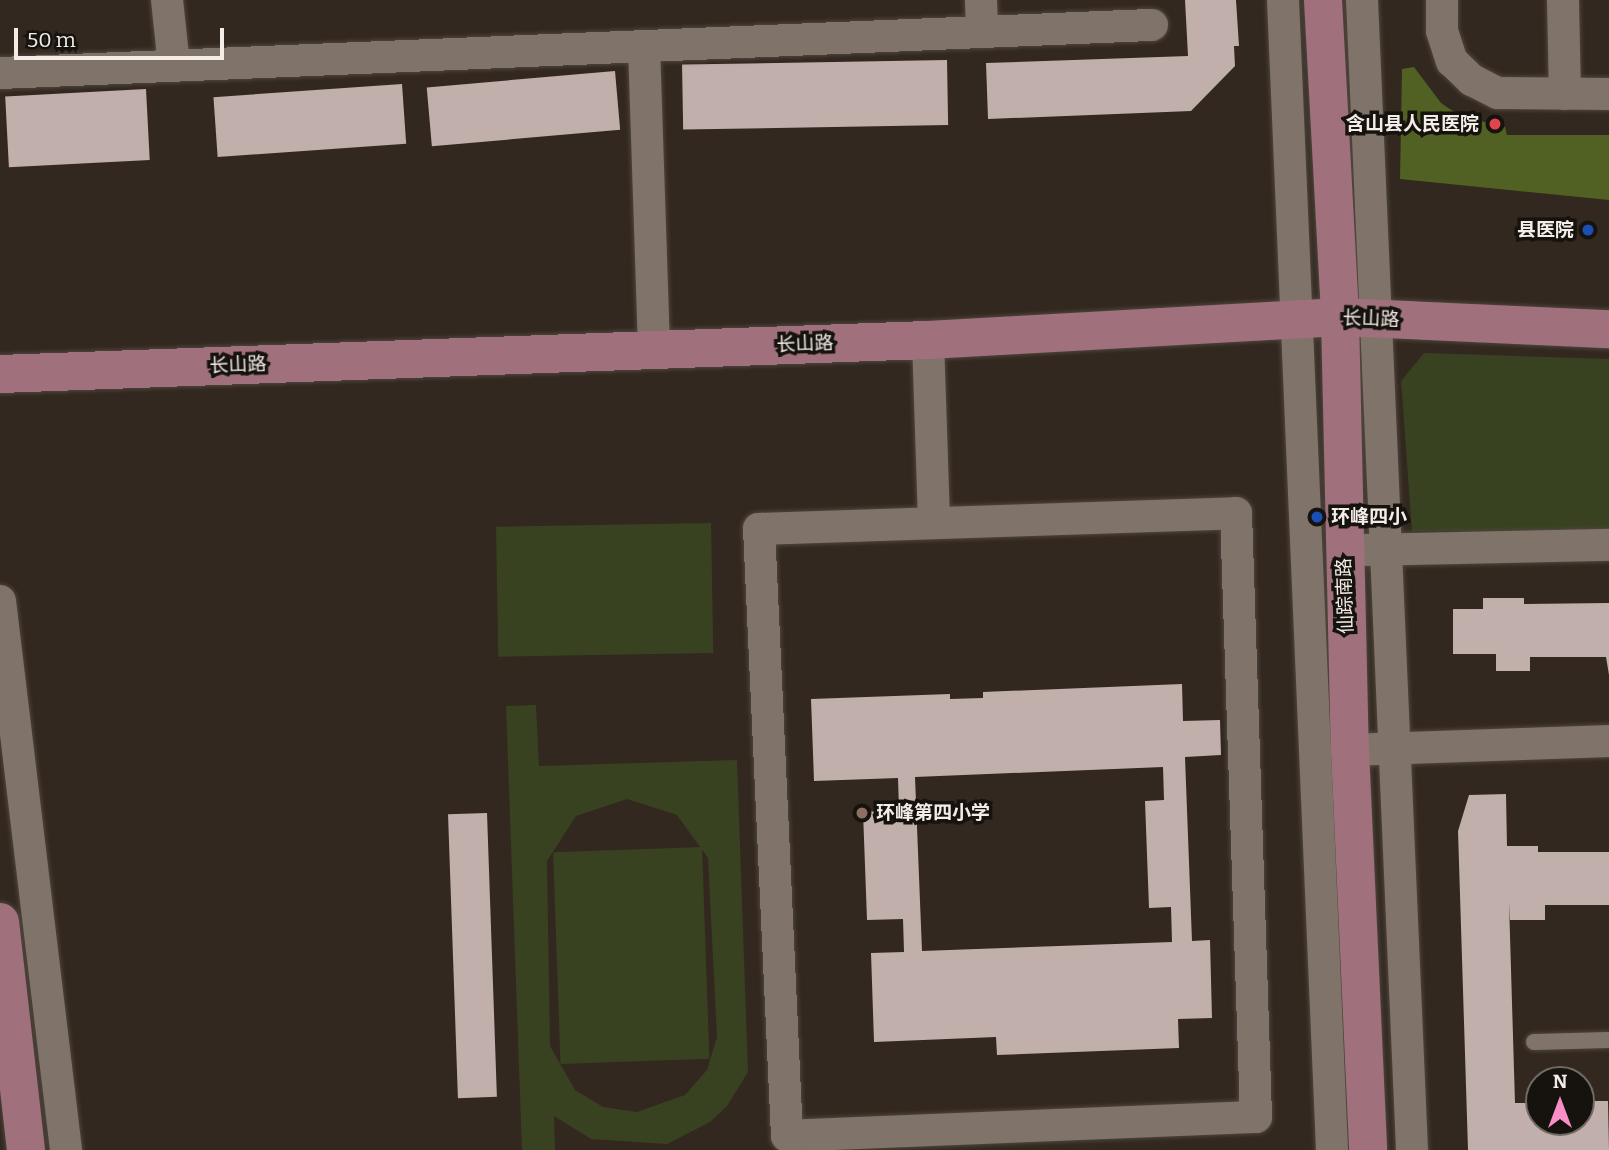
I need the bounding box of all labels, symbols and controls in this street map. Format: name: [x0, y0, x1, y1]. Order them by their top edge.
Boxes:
scale bar: [18, 14, 228, 58]
text: 50 m: [27, 27, 76, 53]
place label: 含山县人民医院: [1346, 113, 1479, 135]
marker: 含山县人民医院: [1485, 114, 1505, 134]
place label: 县医院: [1517, 219, 1574, 241]
marker: 县医院: [1580, 222, 1596, 238]
street label: 长山路: [1342, 307, 1400, 331]
street label: 长山路: [776, 332, 834, 356]
street label: 长山路: [209, 353, 267, 377]
place label: 环峰四小: [1331, 506, 1407, 528]
marker: 环峰四小: [1309, 509, 1325, 525]
street label: 仙踪南路: [1332, 558, 1358, 634]
place label: 环峰第四小学: [876, 802, 990, 824]
marker: 环峰第四小学: [854, 805, 870, 821]
north arrow: [1525, 1066, 1595, 1136]
text: N: [1553, 1070, 1567, 1093]

